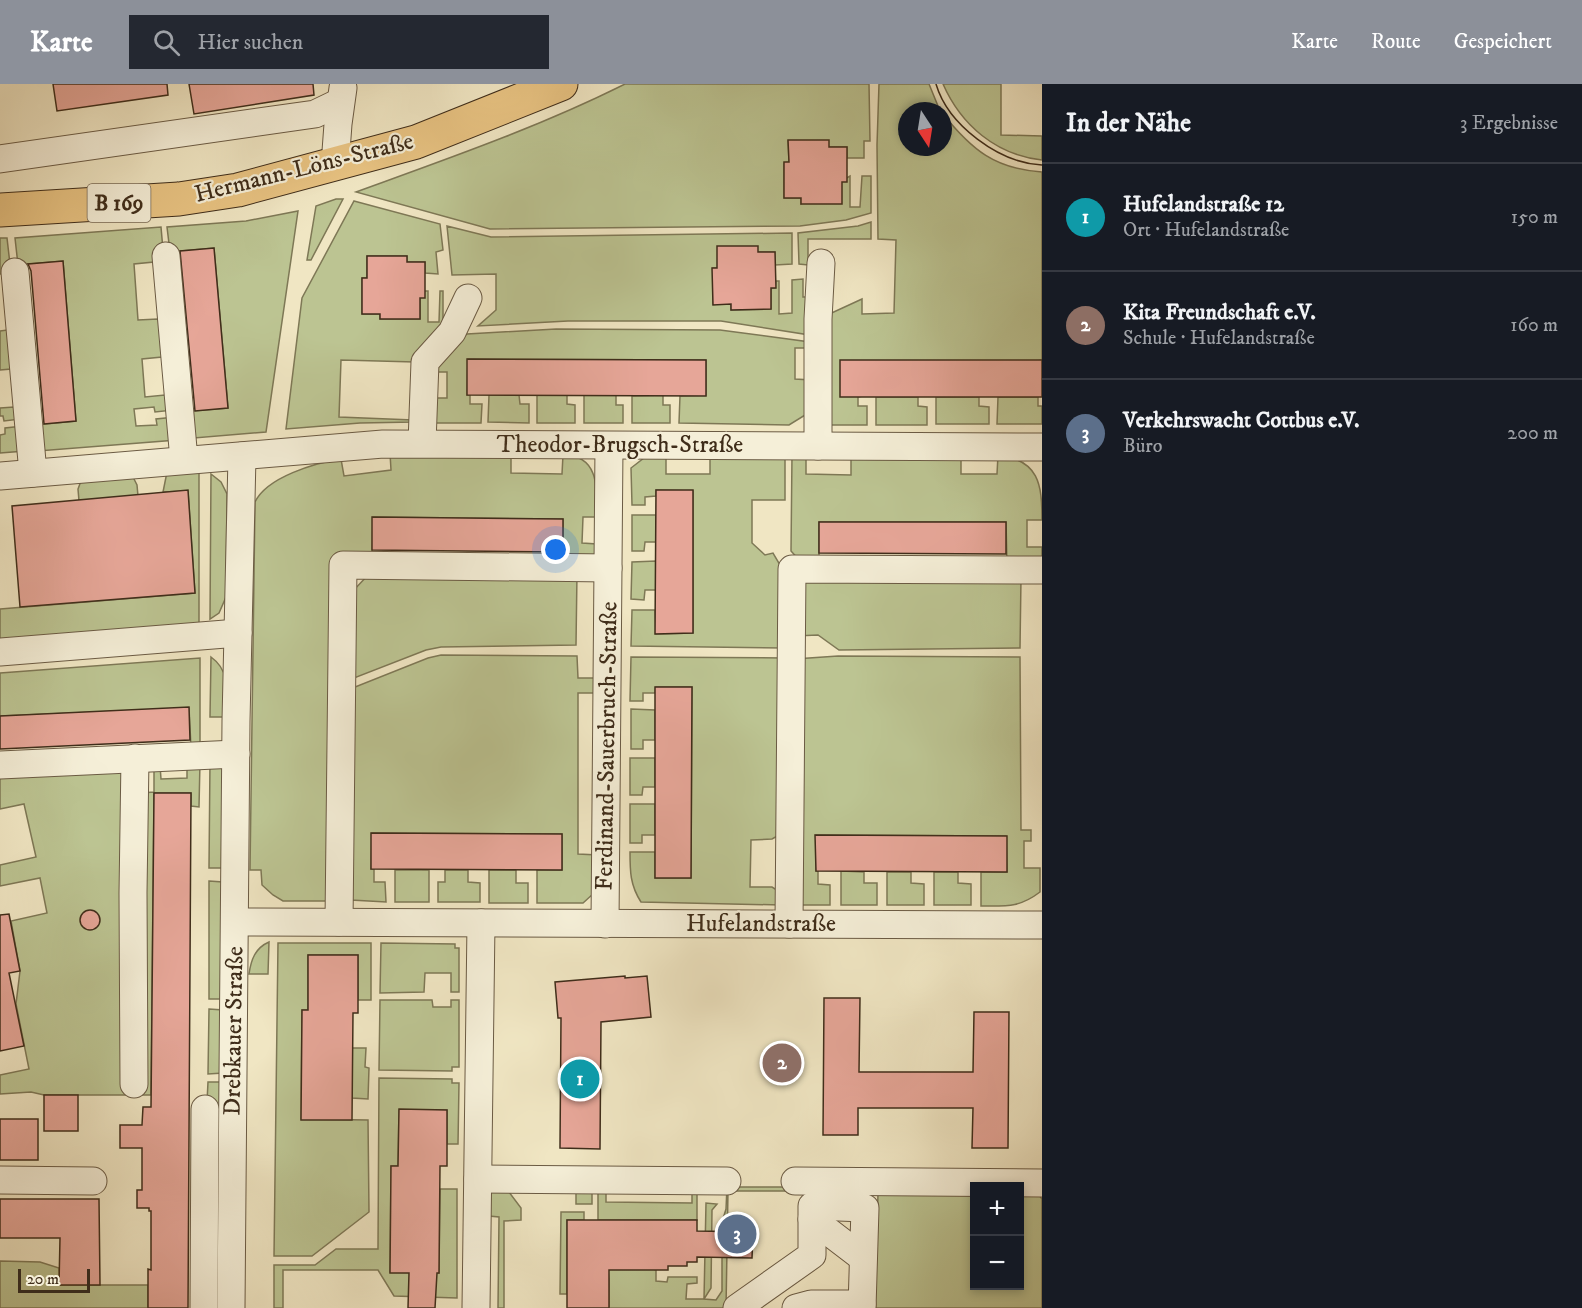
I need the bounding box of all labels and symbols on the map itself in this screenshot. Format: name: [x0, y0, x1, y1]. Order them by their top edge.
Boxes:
north arrow: [898, 102, 952, 156]
street label: Hermann-Löns-Straße: [191, 126, 417, 210]
road number: B 169: [88, 184, 150, 222]
street label: Theodor-Brugsch-Straße: [497, 430, 743, 460]
your location: [541, 535, 570, 564]
street label: Ferdinand-Sauerbruch-Straße: [589, 601, 625, 891]
street label: Hufelandstraße: [686, 909, 836, 939]
street label: Drebkauer Straße: [218, 946, 250, 1116]
pin: 2: [762, 1040, 802, 1086]
pin: 1: [560, 1056, 600, 1102]
pin: 3: [718, 1212, 756, 1256]
scale bar: [18, 1266, 90, 1294]

